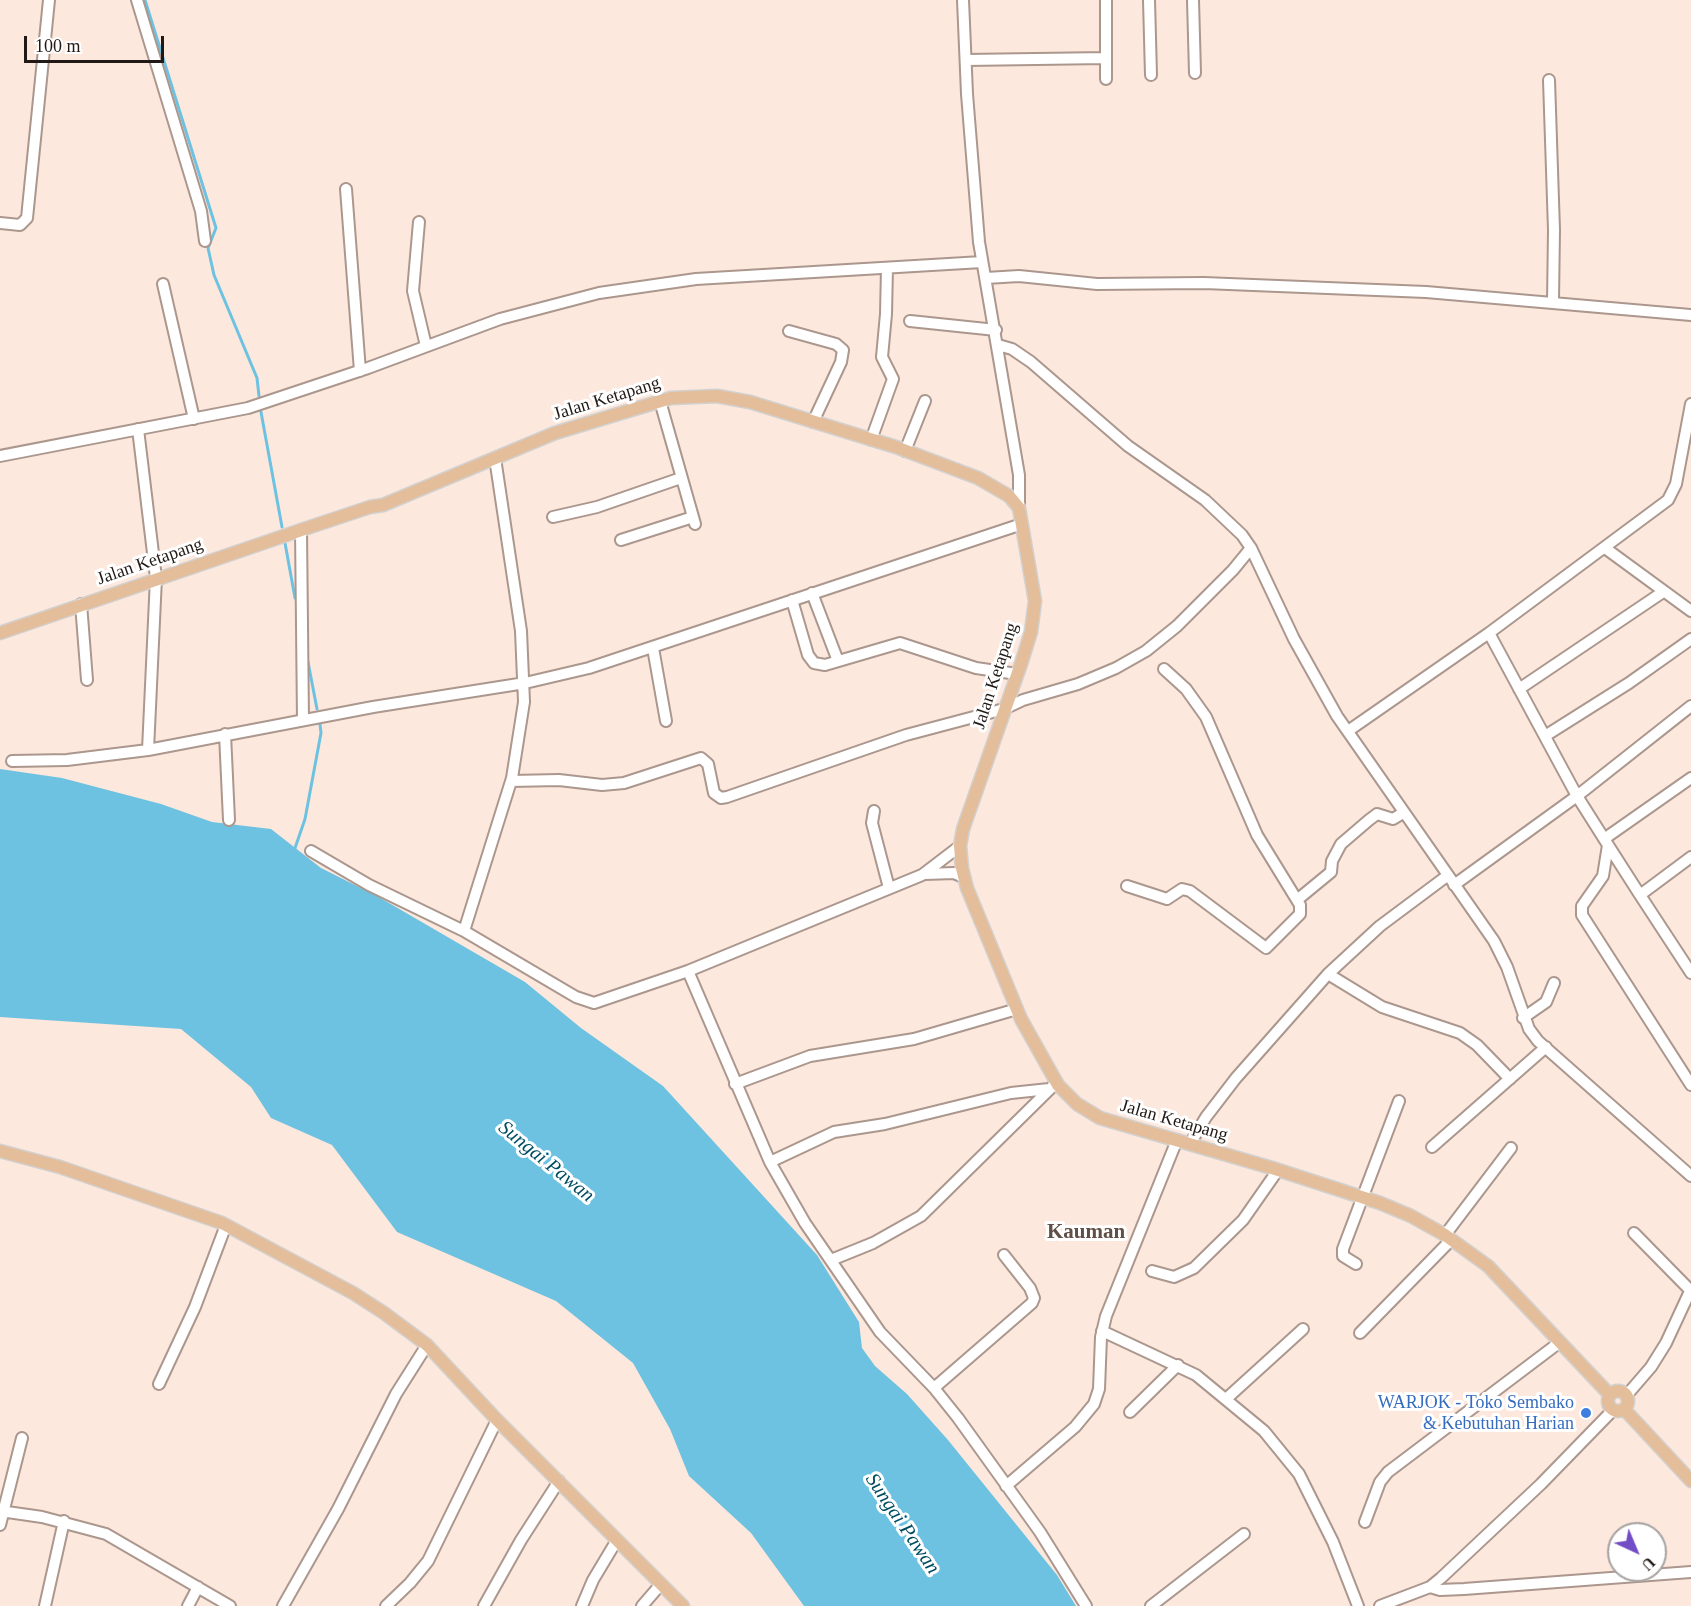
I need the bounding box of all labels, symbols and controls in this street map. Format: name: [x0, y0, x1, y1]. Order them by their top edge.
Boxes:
scale bar: [27, 24, 166, 62]
text: 100 m: [35, 36, 81, 56]
street label: Jalan Ketapang: [551, 373, 663, 425]
street label: Jalan Ketapang: [94, 534, 206, 590]
street label: Jalan Ketapang: [969, 620, 1023, 732]
street label: Jalan Ketapang: [1118, 1095, 1230, 1147]
water label: Sungai Pawan: [493, 1116, 599, 1208]
district label: Kauman: [1047, 1220, 1125, 1246]
place label: WARJOK - Toko Sembako & Kebutuhan Harian: [1378, 1392, 1574, 1434]
marker: WARJOK - Toko Sembako & Kebutuhan Harian: [1579, 1406, 1593, 1420]
water label: Sungai Pawan: [860, 1469, 944, 1579]
north arrow: [1607, 1522, 1667, 1582]
text: U: [1638, 1554, 1659, 1574]

